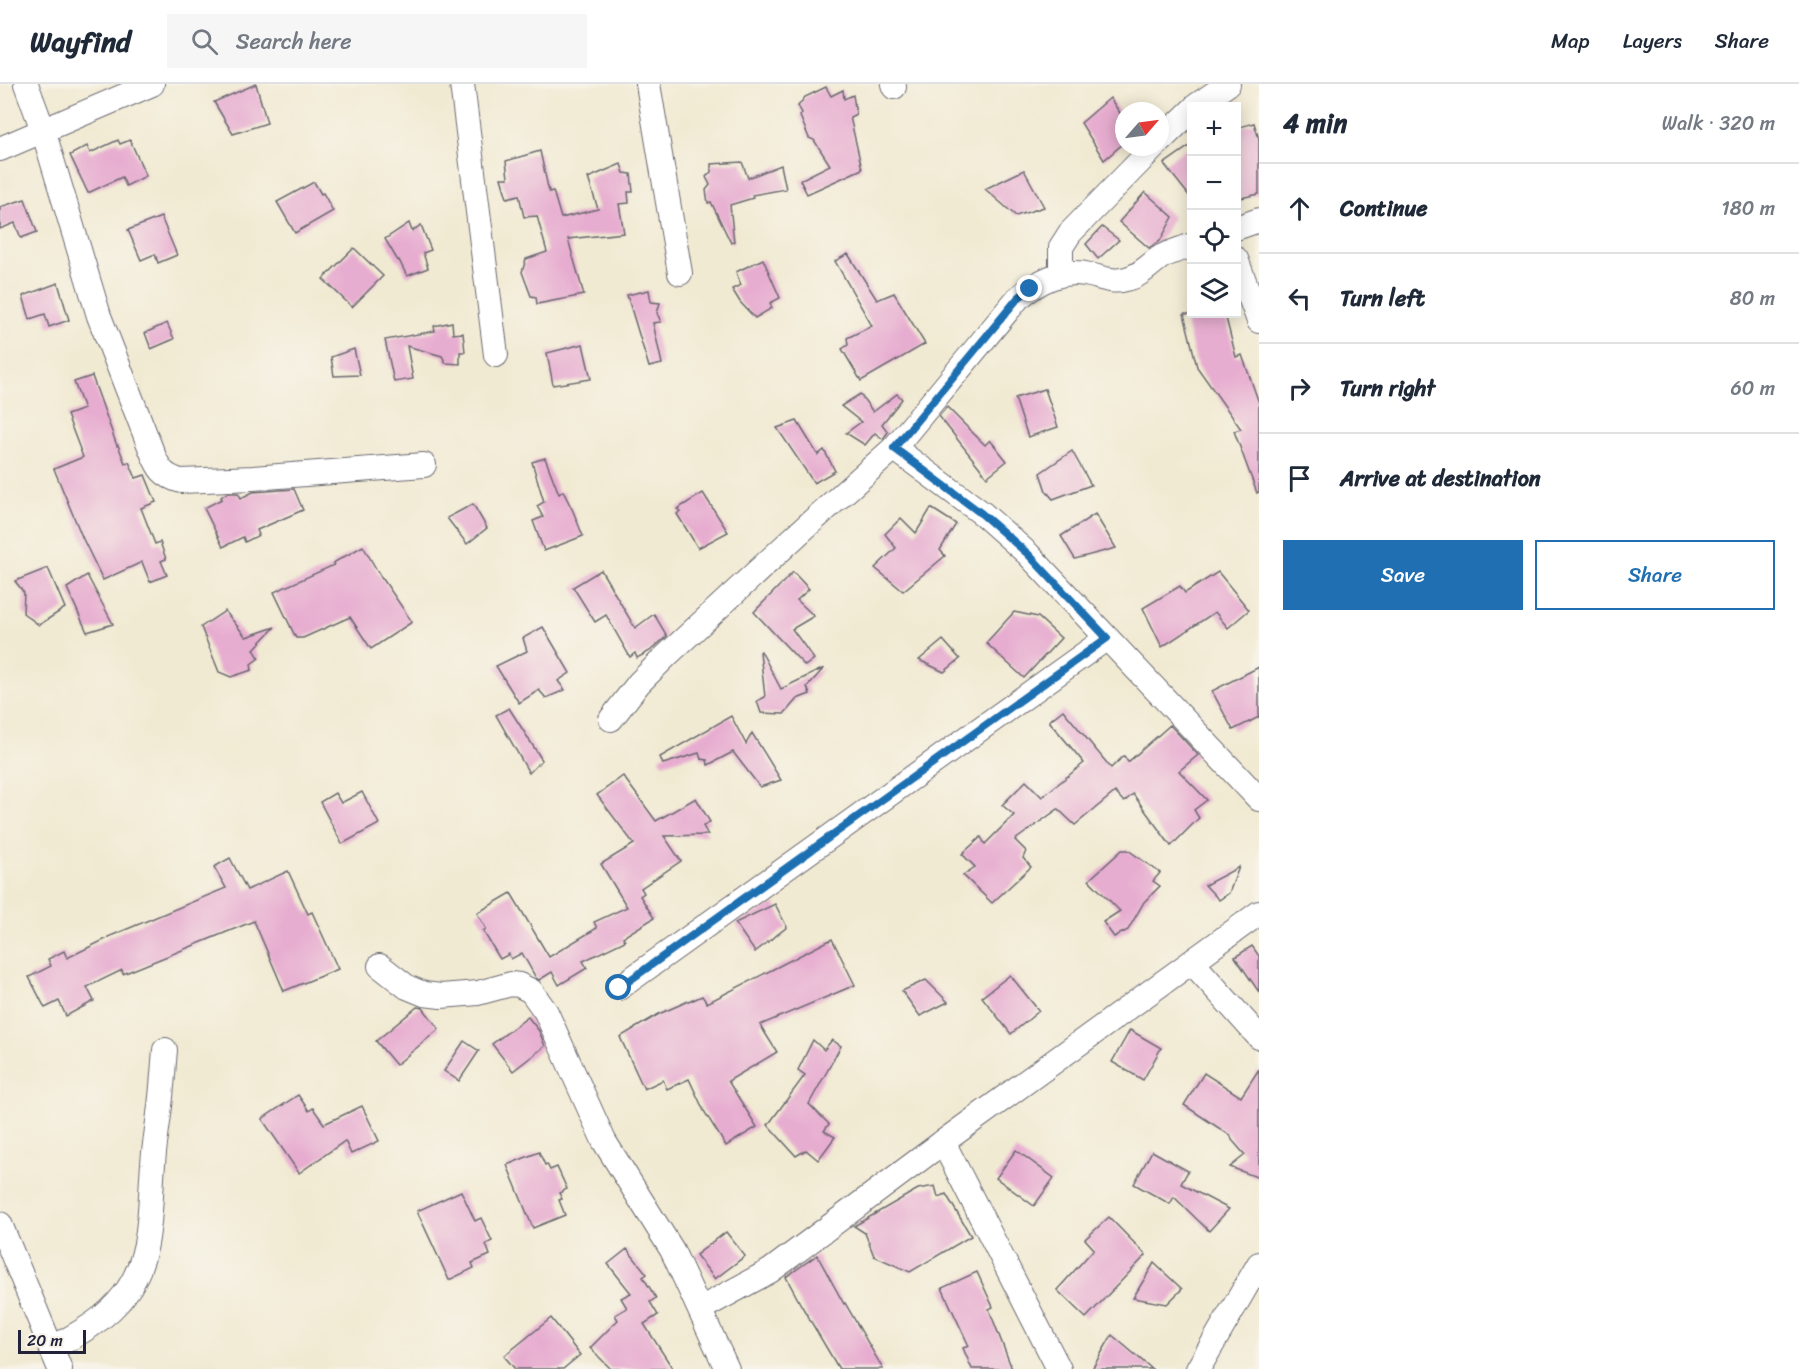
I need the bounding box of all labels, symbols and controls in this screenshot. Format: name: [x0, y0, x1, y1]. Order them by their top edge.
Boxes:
search box: [167, 14, 587, 68]
text: Wayfind: [30, 17, 131, 66]
text: Search here: [236, 22, 352, 61]
text: Map: [1551, 22, 1590, 60]
text: Layers: [1623, 22, 1682, 60]
text: Share: [1715, 22, 1769, 60]
icon: search: [188, 25, 221, 58]
text: 4 min: [1283, 100, 1347, 146]
north arrow: [1115, 102, 1169, 156]
map controls: [1187, 102, 1241, 318]
button: +: [1187, 102, 1241, 156]
text: Walk · 320 m: [1662, 106, 1775, 141]
button: −: [1187, 156, 1241, 210]
text: Continue: [1340, 189, 1428, 228]
text: 180 m: [1721, 191, 1775, 226]
icon: ahead: [1283, 192, 1316, 225]
button: locate: [1187, 210, 1241, 264]
button: layers: [1187, 264, 1241, 318]
route end: [1016, 275, 1042, 301]
text: Turn left: [1340, 279, 1425, 318]
text: 80 m: [1730, 281, 1775, 316]
icon: left: [1283, 282, 1316, 315]
text: Turn right: [1340, 369, 1435, 408]
text: 60 m: [1730, 371, 1775, 406]
icon: right: [1283, 372, 1316, 405]
text: Arrive at destination: [1340, 459, 1541, 498]
icon: arrive: [1283, 462, 1316, 495]
button: Save: [1283, 540, 1523, 610]
button: Share: [1535, 540, 1775, 610]
route start: [605, 974, 631, 1000]
text: 20 m: [27, 1326, 63, 1355]
scale bar: [18, 1327, 86, 1354]

